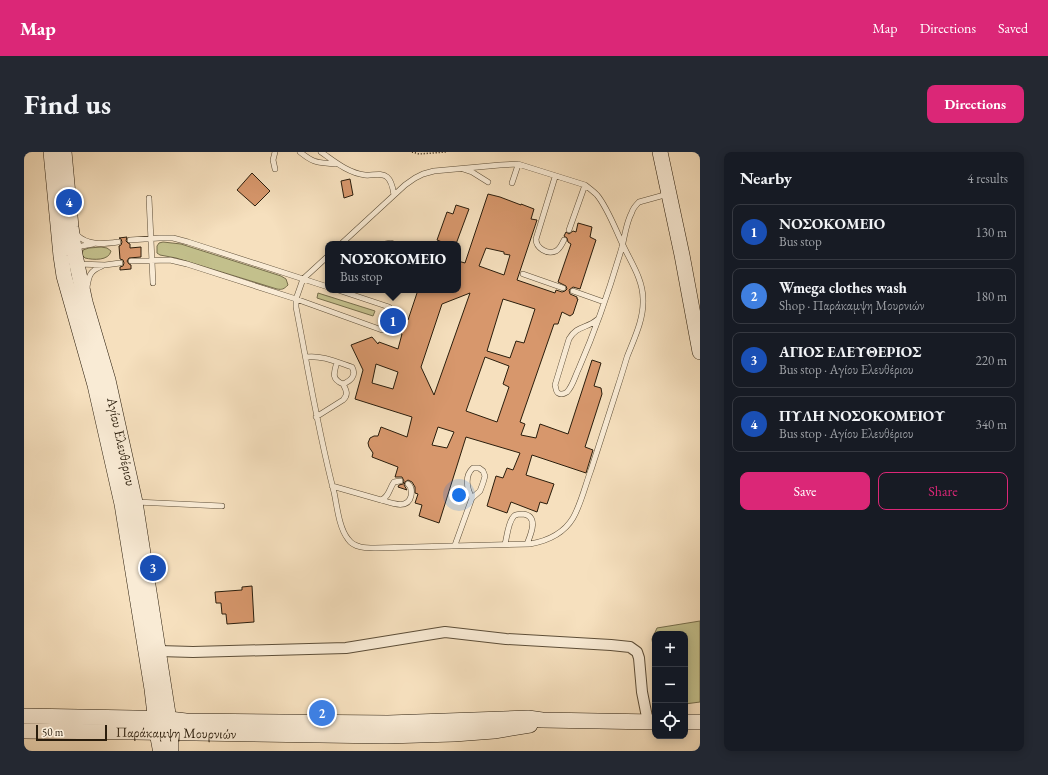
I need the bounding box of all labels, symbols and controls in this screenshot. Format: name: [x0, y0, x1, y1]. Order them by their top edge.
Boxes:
text: Map: [20, 16, 56, 41]
text: Map: [872, 19, 898, 37]
text: Directions: [920, 19, 976, 37]
text: Saved: [998, 19, 1028, 37]
button: Directions: [927, 85, 1024, 123]
text: Find us: [24, 86, 111, 122]
text: Nearby: [740, 167, 792, 189]
text: 4 results: [967, 170, 1008, 187]
pin: 4: [56, 187, 82, 217]
text: ΝΟΣΟΚΟΜΕΙΟ: [779, 214, 885, 233]
text: 1: [751, 224, 757, 241]
text: 130 m: [976, 224, 1007, 241]
text: Bus stop: [779, 233, 822, 250]
popup: [325, 241, 461, 293]
text: ΝΟΣΟΚΟΜΕΙΟ: [340, 249, 446, 268]
text: Bus stop: [340, 268, 383, 285]
text: Wmega clothes wash: [779, 278, 907, 297]
text: 2: [751, 288, 757, 305]
text: 180 m: [976, 288, 1007, 305]
text: Shop · Παράκαμψη Μουρνιών: [779, 297, 925, 314]
pin: 1: [380, 306, 406, 336]
text: ΑΓΙΟΣ ΕΛΕΥΘΕΡΙΟΣ: [779, 342, 921, 361]
text: 3: [751, 352, 757, 369]
text: 220 m: [976, 352, 1007, 369]
text: Bus stop · Αγίου Ελευθέριου: [779, 361, 914, 378]
street label: Αγίου Ελευθέριου: [103, 394, 140, 488]
text: ΠΥΛΗ ΝΟΣΟΚΟΜΕΙΟΥ: [779, 406, 945, 425]
text: 4: [751, 416, 757, 433]
text: 340 m: [976, 416, 1007, 433]
text: Bus stop · Αγίου Ελευθέριου: [779, 425, 914, 442]
button: Save: [740, 472, 870, 510]
button: Share: [878, 472, 1008, 510]
your location: [449, 485, 469, 505]
pin: 3: [140, 553, 166, 583]
map controls: [652, 631, 688, 739]
button: +: [652, 631, 688, 667]
button: −: [652, 667, 688, 703]
pin: 2: [309, 698, 335, 728]
button: locate: [652, 703, 688, 739]
scale bar: [36, 723, 107, 742]
street label: Παράκαμψη Μουρνιών: [116, 723, 237, 743]
text: 50 m: [42, 725, 63, 739]

